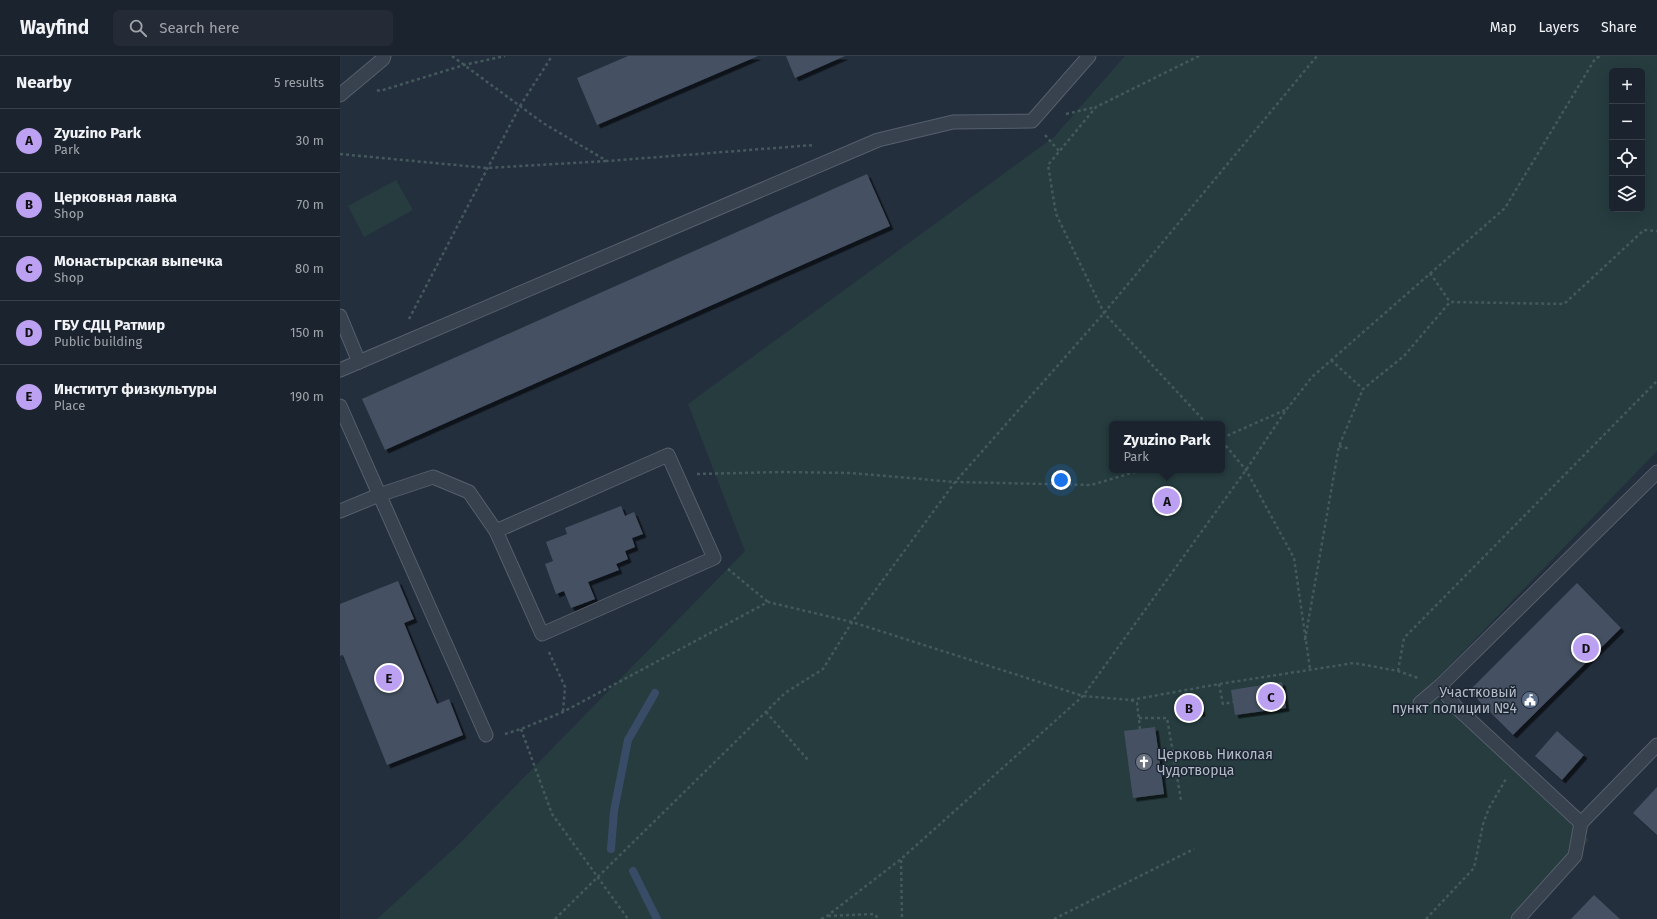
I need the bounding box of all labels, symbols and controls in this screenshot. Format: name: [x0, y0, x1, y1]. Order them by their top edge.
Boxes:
search box: [113, 10, 393, 46]
text: Wayfind: [20, 16, 89, 39]
icon: search: [127, 17, 149, 39]
text: Search here: [159, 19, 239, 37]
text: Map: [1490, 19, 1516, 36]
text: Layers: [1538, 19, 1579, 36]
text: Share: [1601, 19, 1637, 36]
map controls: [1609, 68, 1645, 212]
button: +: [1609, 68, 1645, 104]
text: Nearby: [16, 72, 71, 93]
text: 5 results: [274, 75, 324, 90]
button: −: [1609, 104, 1645, 140]
text: Zyuzino Park: [54, 124, 141, 142]
text: A: [25, 133, 33, 148]
text: 30 m: [296, 133, 324, 148]
button: locate: [1609, 140, 1645, 176]
text: Park: [54, 142, 80, 157]
button: layers: [1609, 176, 1645, 212]
text: Церковная лавка: [54, 188, 177, 206]
text: B: [25, 197, 33, 212]
text: 70 m: [297, 197, 324, 212]
text: Shop: [54, 206, 84, 221]
text: Монастырская выпечка: [54, 252, 223, 270]
text: C: [25, 261, 33, 276]
text: 80 m: [295, 261, 324, 276]
text: Shop: [54, 270, 84, 285]
text: ГБУ СДЦ Ратмир: [54, 316, 165, 334]
text: D: [25, 325, 33, 340]
text: 150 m: [290, 325, 324, 340]
text: Public building: [54, 334, 142, 349]
text: Институт физкультуры: [54, 380, 217, 398]
text: E: [26, 389, 32, 404]
text: 190 m: [290, 389, 324, 404]
text: Place: [54, 398, 85, 413]
popup: [1109, 421, 1225, 473]
text: Zyuzino Park: [1123, 431, 1211, 449]
text: Park: [1123, 449, 1149, 464]
your location: [1051, 470, 1071, 490]
pin: A: [1154, 486, 1180, 516]
pin: D: [1573, 633, 1599, 663]
pin: E: [376, 663, 402, 693]
pin: C: [1258, 682, 1284, 712]
place label: Участковый пункт полиции №4: [1392, 684, 1518, 717]
public building icon: Участковый пункт полиции №4: [1520, 690, 1540, 710]
pin: B: [1176, 693, 1202, 723]
place label: Церковь Николая Чудотворца: [1157, 746, 1273, 779]
church icon: Церковь Николая Чудотворца: [1134, 752, 1154, 772]

